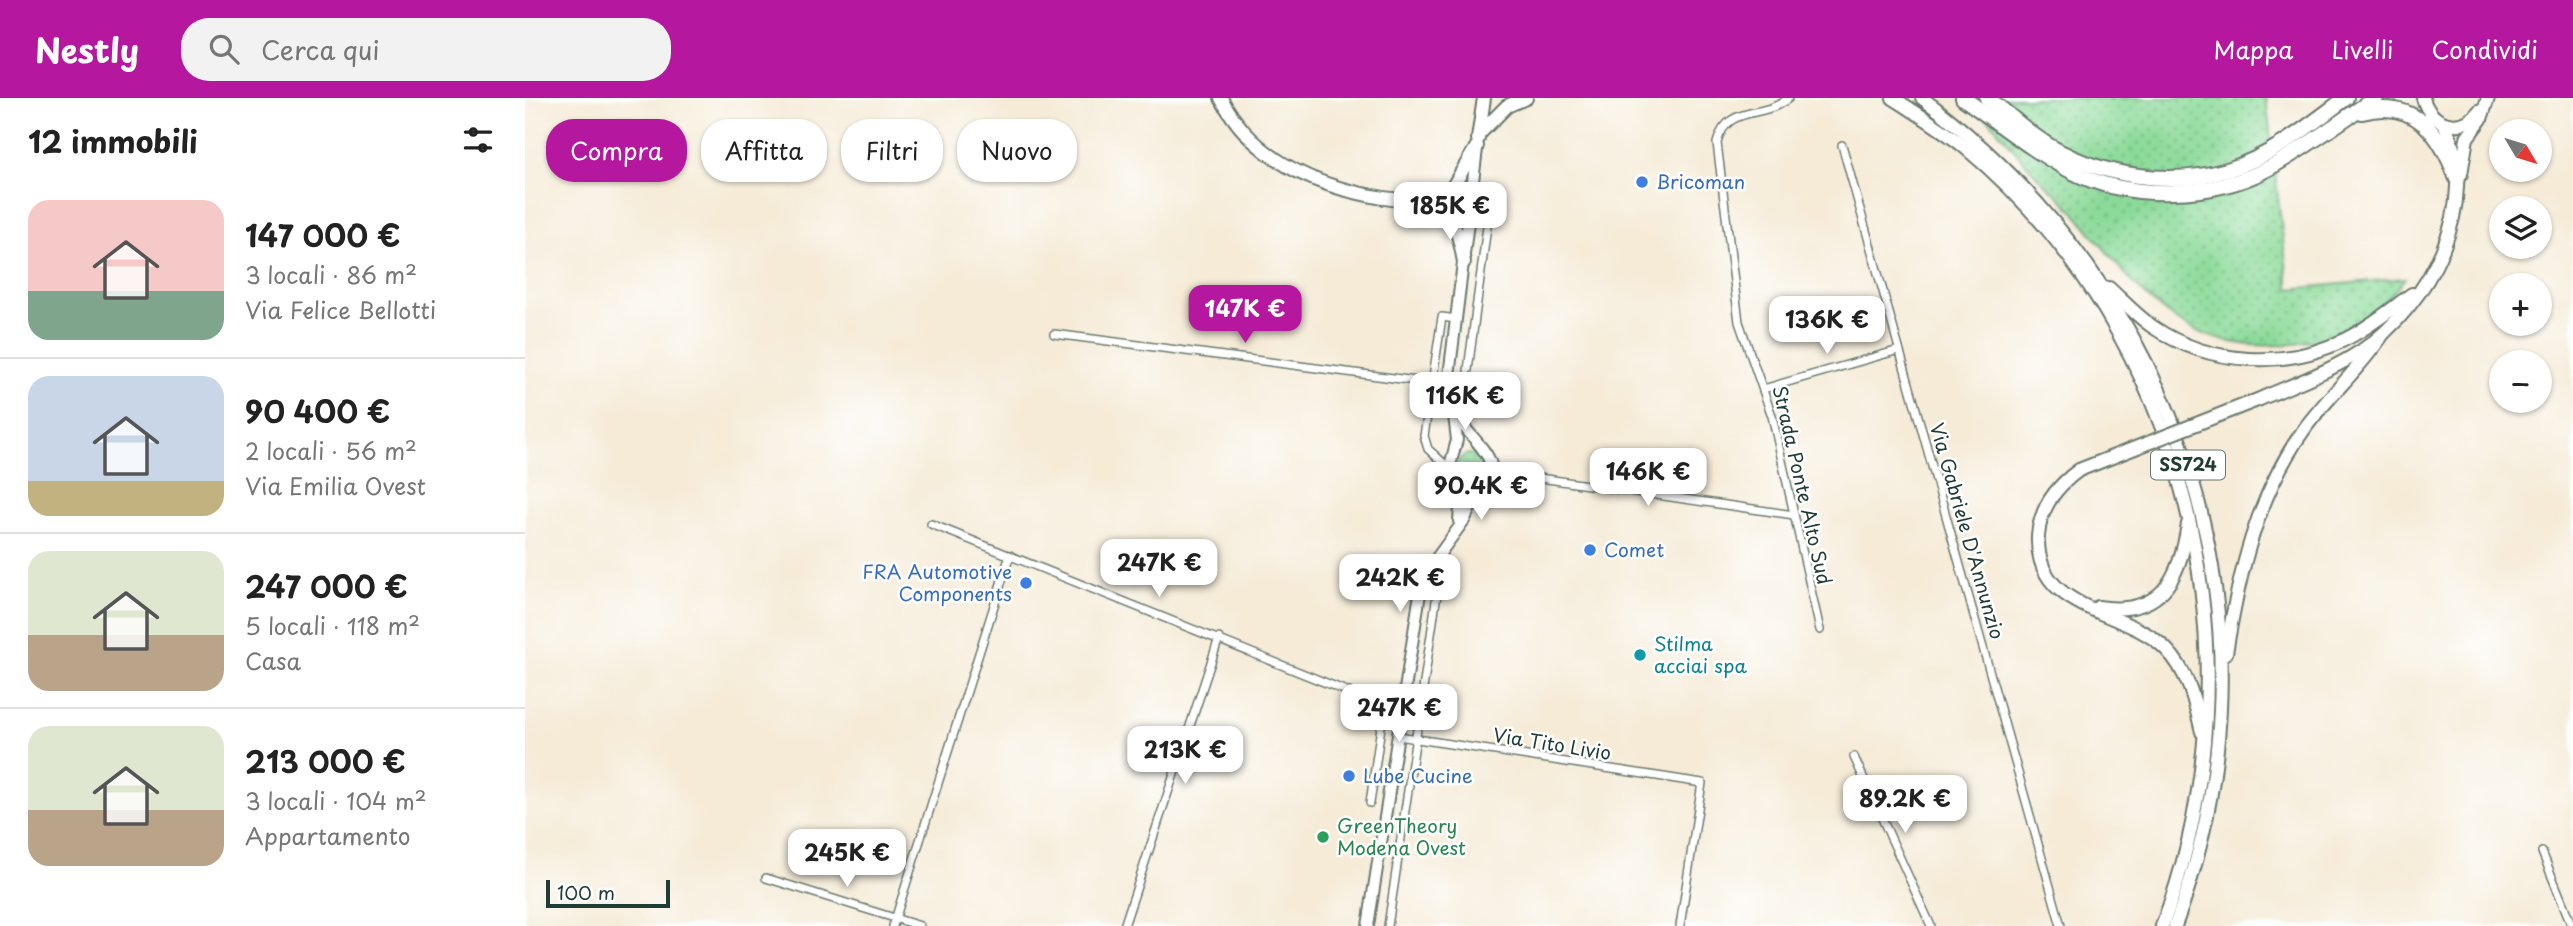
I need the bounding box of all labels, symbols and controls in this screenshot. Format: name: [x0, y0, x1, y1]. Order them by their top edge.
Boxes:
search box: [181, 18, 671, 81]
text: Nestly: [35, 24, 139, 74]
icon: search: [205, 30, 243, 68]
text: Cerca qui: [261, 30, 380, 69]
text: Mappa: [2214, 31, 2293, 67]
text: Livelli: [2331, 31, 2394, 67]
text: Condividi: [2432, 31, 2538, 67]
text: 12 immobili: [28, 118, 198, 163]
chip: Compra: [546, 119, 687, 182]
chip: Affitta: [701, 119, 827, 182]
chip: Filtri: [841, 119, 943, 182]
chip: Nuovo: [957, 119, 1077, 182]
north arrow: [2489, 119, 2551, 182]
map controls: [2489, 119, 2552, 413]
icon: filters: [459, 121, 497, 159]
place label: Bricoman: [1656, 167, 1745, 195]
marker: Bricoman: [1634, 174, 1650, 190]
pin: 185K €: [1393, 183, 1507, 242]
text: 185K €: [1410, 187, 1490, 222]
button: layers: [2489, 196, 2552, 259]
text: 147 000 €: [245, 212, 400, 257]
icon: home: [84, 228, 168, 312]
text: 3 locali · 86 m²: [245, 257, 417, 292]
button: +: [2489, 273, 2552, 336]
pin: 147K €: [1188, 286, 1302, 345]
text: 147K €: [1205, 290, 1285, 325]
text: Via Felice Bellotti: [245, 292, 436, 327]
pin: 136K €: [1770, 296, 1884, 356]
text: 136K €: [1785, 301, 1869, 336]
button: −: [2489, 350, 2552, 413]
pin: 116K €: [1408, 372, 1522, 432]
text: 116K €: [1426, 377, 1504, 412]
street label: Strada Ponte Alto Sud: [1766, 382, 1840, 587]
text: 90 400 €: [245, 388, 390, 433]
icon: home: [84, 404, 168, 488]
street label: Via Gabriele D'Annunzio: [1924, 419, 2012, 642]
text: 2 locali · 56 m²: [245, 433, 417, 468]
pin: 146K €: [1591, 448, 1705, 508]
road number: SS724: [2151, 450, 2225, 480]
text: 146K €: [1606, 453, 1690, 488]
pin: 90.4K €: [1416, 462, 1546, 522]
text: 90.4K €: [1434, 467, 1528, 502]
text: Via Emilia Ovest: [245, 468, 426, 503]
place label: Comet: [1604, 535, 1664, 563]
pin: 247K €: [1102, 540, 1216, 599]
marker: Comet: [1582, 542, 1598, 558]
text: 247K €: [1116, 544, 1202, 579]
pin: 242K €: [1343, 554, 1457, 614]
place label: FRA Automotive Components: [862, 557, 1012, 607]
text: 242K €: [1355, 559, 1445, 594]
text: 247 000 €: [245, 563, 408, 608]
marker: FRA Automotive Components: [1018, 575, 1034, 591]
icon: home: [84, 579, 168, 663]
text: 5 locali · 118 m²: [245, 608, 420, 643]
place label: Stilma acciai spa: [1654, 629, 1748, 679]
text: Casa: [245, 643, 301, 678]
marker: Stilma acciai spa: [1632, 647, 1648, 663]
pin: 247K €: [1342, 684, 1456, 744]
text: 247K €: [1356, 689, 1442, 724]
street label: Via Tito Livio: [1491, 720, 1613, 766]
pin: 213K €: [1128, 726, 1242, 786]
text: 213K €: [1143, 731, 1227, 766]
text: 213 000 €: [245, 738, 406, 783]
icon: home: [84, 754, 168, 838]
place label: Lube Cucine: [1363, 761, 1473, 789]
marker: Lube Cucine: [1341, 768, 1357, 784]
pin: 89.2K €: [1840, 776, 1970, 835]
text: 89.2K €: [1859, 780, 1951, 815]
text: 3 locali · 104 m²: [245, 783, 427, 818]
place label: GreenTheory Modena Ovest: [1337, 811, 1466, 861]
text: Appartamento: [245, 818, 411, 853]
marker: GreenTheory Modena Ovest: [1315, 829, 1331, 845]
pin: 245K €: [790, 830, 904, 889]
text: 245K €: [804, 834, 890, 869]
scale bar: [546, 877, 670, 909]
text: 100 m: [557, 878, 615, 906]

